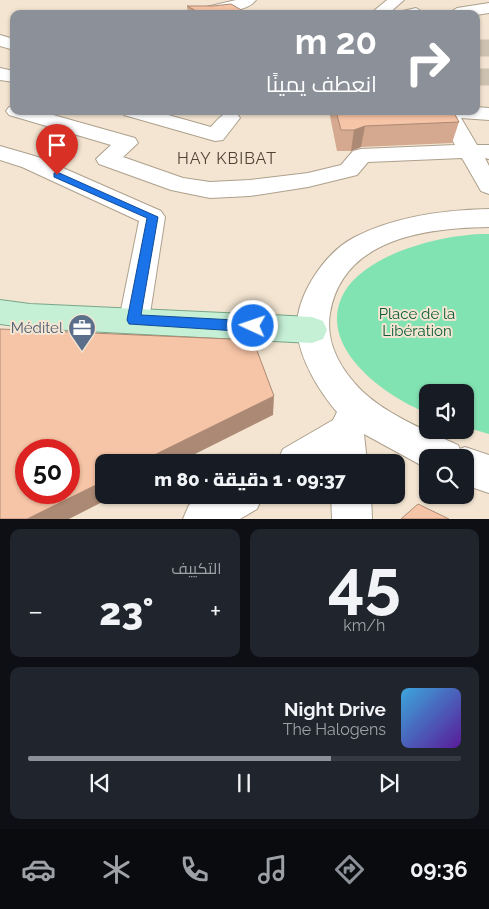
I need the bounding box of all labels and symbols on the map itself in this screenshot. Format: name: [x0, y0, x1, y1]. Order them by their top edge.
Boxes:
pin: [36, 124, 78, 175]
district label: HAY KBIBAT: [177, 149, 277, 168]
position arrow: [226, 299, 278, 351]
park label: Place de la Libération: [379, 305, 455, 340]
office icon: Méditel: [67, 313, 97, 352]
place label: Méditel: [11, 319, 64, 337]
speed limit sign: 50: [15, 439, 80, 504]

